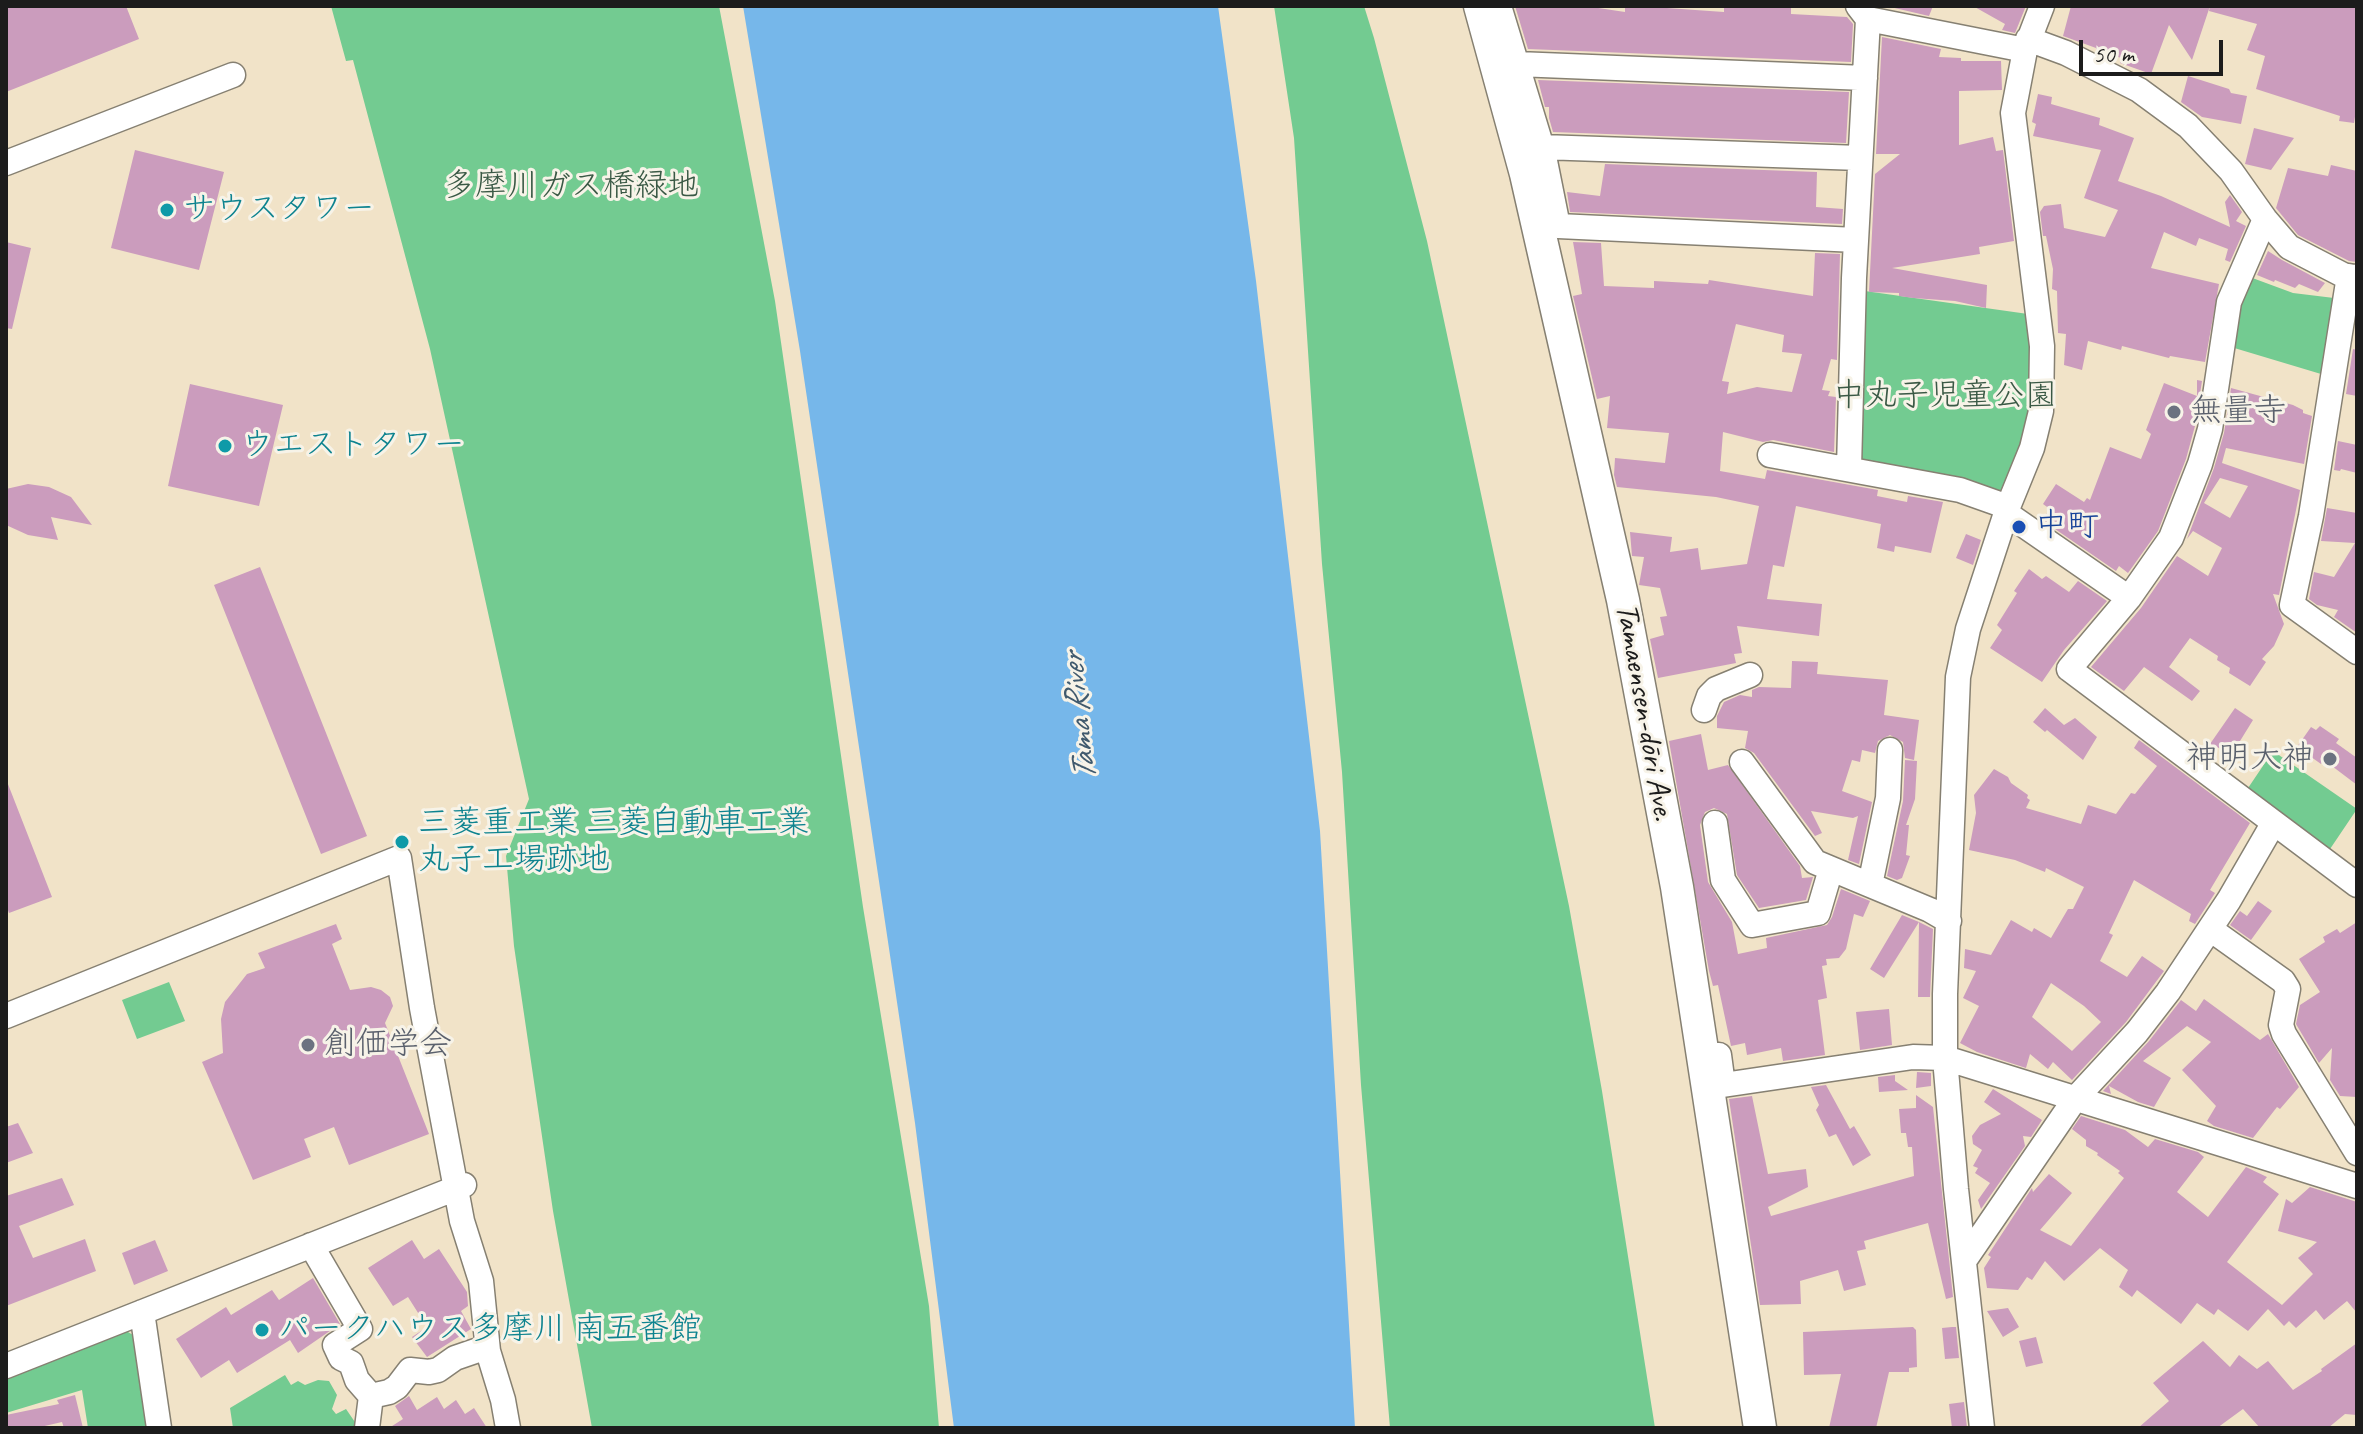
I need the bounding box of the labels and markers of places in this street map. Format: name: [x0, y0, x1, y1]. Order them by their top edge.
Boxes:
place label: サウスタワー: [183, 191, 375, 229]
marker: サウスタワー: [158, 201, 176, 219]
place label: 無量寺: [2190, 393, 2286, 431]
marker: 無量寺: [2165, 403, 2183, 421]
place label: ウエストタワー: [241, 427, 465, 465]
marker: ウエストタワー: [216, 437, 234, 455]
place label: 中町: [2035, 508, 2099, 546]
marker: 中町: [2010, 518, 2028, 536]
place label: 神明大神: [2186, 740, 2314, 778]
marker: 神明大神: [2321, 750, 2339, 768]
place label: 三菱重工業 三菱自動車工業 丸子工場跡地: [418, 805, 810, 880]
marker: 三菱重工業 三菱自動車工業 丸子工場跡地: [393, 833, 411, 851]
place label: 創価学会: [324, 1026, 452, 1064]
marker: 創価学会: [299, 1036, 317, 1054]
place label: パークハウス多摩川 南五番館: [278, 1311, 702, 1349]
marker: パークハウス多摩川 南五番館: [253, 1321, 271, 1339]

